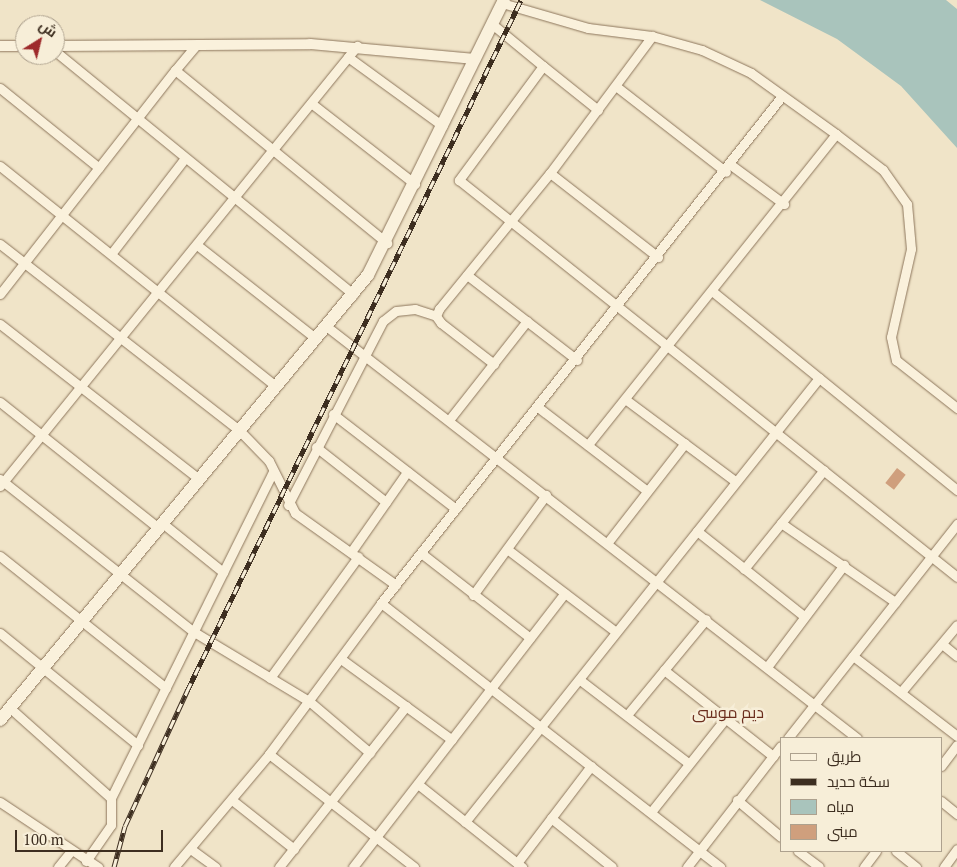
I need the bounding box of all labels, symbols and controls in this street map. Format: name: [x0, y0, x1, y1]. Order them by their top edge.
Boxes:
north arrow: [15, 15, 65, 65]
text: ش: [36, 15, 61, 41]
district label: ديم موسى: [692, 702, 764, 722]
legend: [780, 737, 942, 852]
text: طريق: [827, 746, 861, 766]
text: سكة حديد: [827, 771, 890, 791]
text: مياه: [827, 796, 854, 816]
scale bar: [18, 820, 165, 852]
text: مبنى: [827, 821, 858, 841]
text: 100 m: [23, 829, 64, 849]

